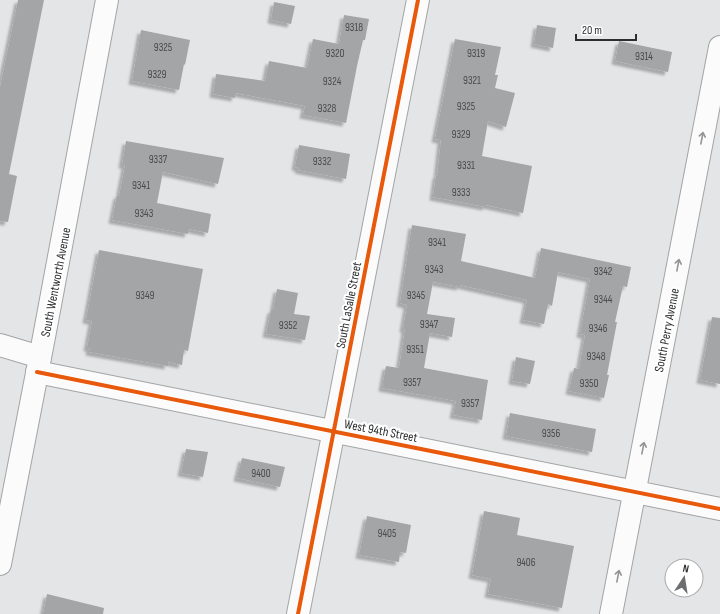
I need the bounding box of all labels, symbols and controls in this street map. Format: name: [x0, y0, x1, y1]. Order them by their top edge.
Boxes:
scale bar: [576, 16, 636, 42]
house number: 9318: [345, 21, 363, 34]
text: 20 m: [582, 23, 602, 38]
house number: 9325: [154, 41, 172, 54]
house number: 9320: [326, 47, 345, 60]
house number: 9319: [467, 47, 485, 60]
house number: 9314: [635, 50, 653, 63]
house number: 9329: [148, 68, 167, 81]
house number: 9321: [463, 74, 481, 87]
house number: 9324: [323, 75, 342, 88]
house number: 9325: [457, 100, 475, 113]
house number: 9328: [318, 102, 337, 115]
house number: 9329: [452, 128, 471, 141]
one-way arrow: [699, 132, 707, 145]
house number: 9337: [149, 153, 168, 166]
house number: 9332: [313, 155, 332, 168]
house number: 9331: [457, 159, 475, 172]
house number: 9341: [132, 179, 150, 192]
house number: 9333: [452, 186, 471, 199]
house number: 9343: [135, 207, 154, 220]
street label: South Wentworth Avenue: [38, 226, 74, 338]
house number: 9341: [428, 236, 446, 249]
one-way arrow: [674, 259, 682, 272]
street label: South LaSalle Street: [333, 260, 365, 350]
house number: 9343: [425, 263, 444, 276]
house number: 9342: [594, 265, 613, 278]
street label: South Perry Avenue: [651, 287, 683, 374]
house number: 9349: [136, 289, 155, 302]
house number: 9345: [407, 289, 425, 302]
house number: 9344: [594, 293, 613, 306]
house number: 9347: [420, 318, 439, 331]
house number: 9352: [279, 319, 298, 332]
house number: 9346: [589, 322, 608, 335]
house number: 9351: [406, 343, 424, 356]
house number: 9348: [587, 350, 606, 363]
house number: 9357: [403, 376, 422, 389]
house number: 9350: [580, 377, 598, 390]
house number: 9357: [461, 397, 480, 410]
street label: West 94th Street: [343, 416, 419, 446]
house number: 9356: [542, 427, 561, 440]
one-way arrow: [639, 442, 647, 455]
house number: 9400: [251, 467, 271, 480]
house number: 9405: [378, 527, 396, 540]
house number: 9406: [516, 556, 536, 569]
north arrow: [664, 558, 704, 598]
text: N: [682, 562, 690, 576]
one-way arrow: [615, 570, 623, 583]

